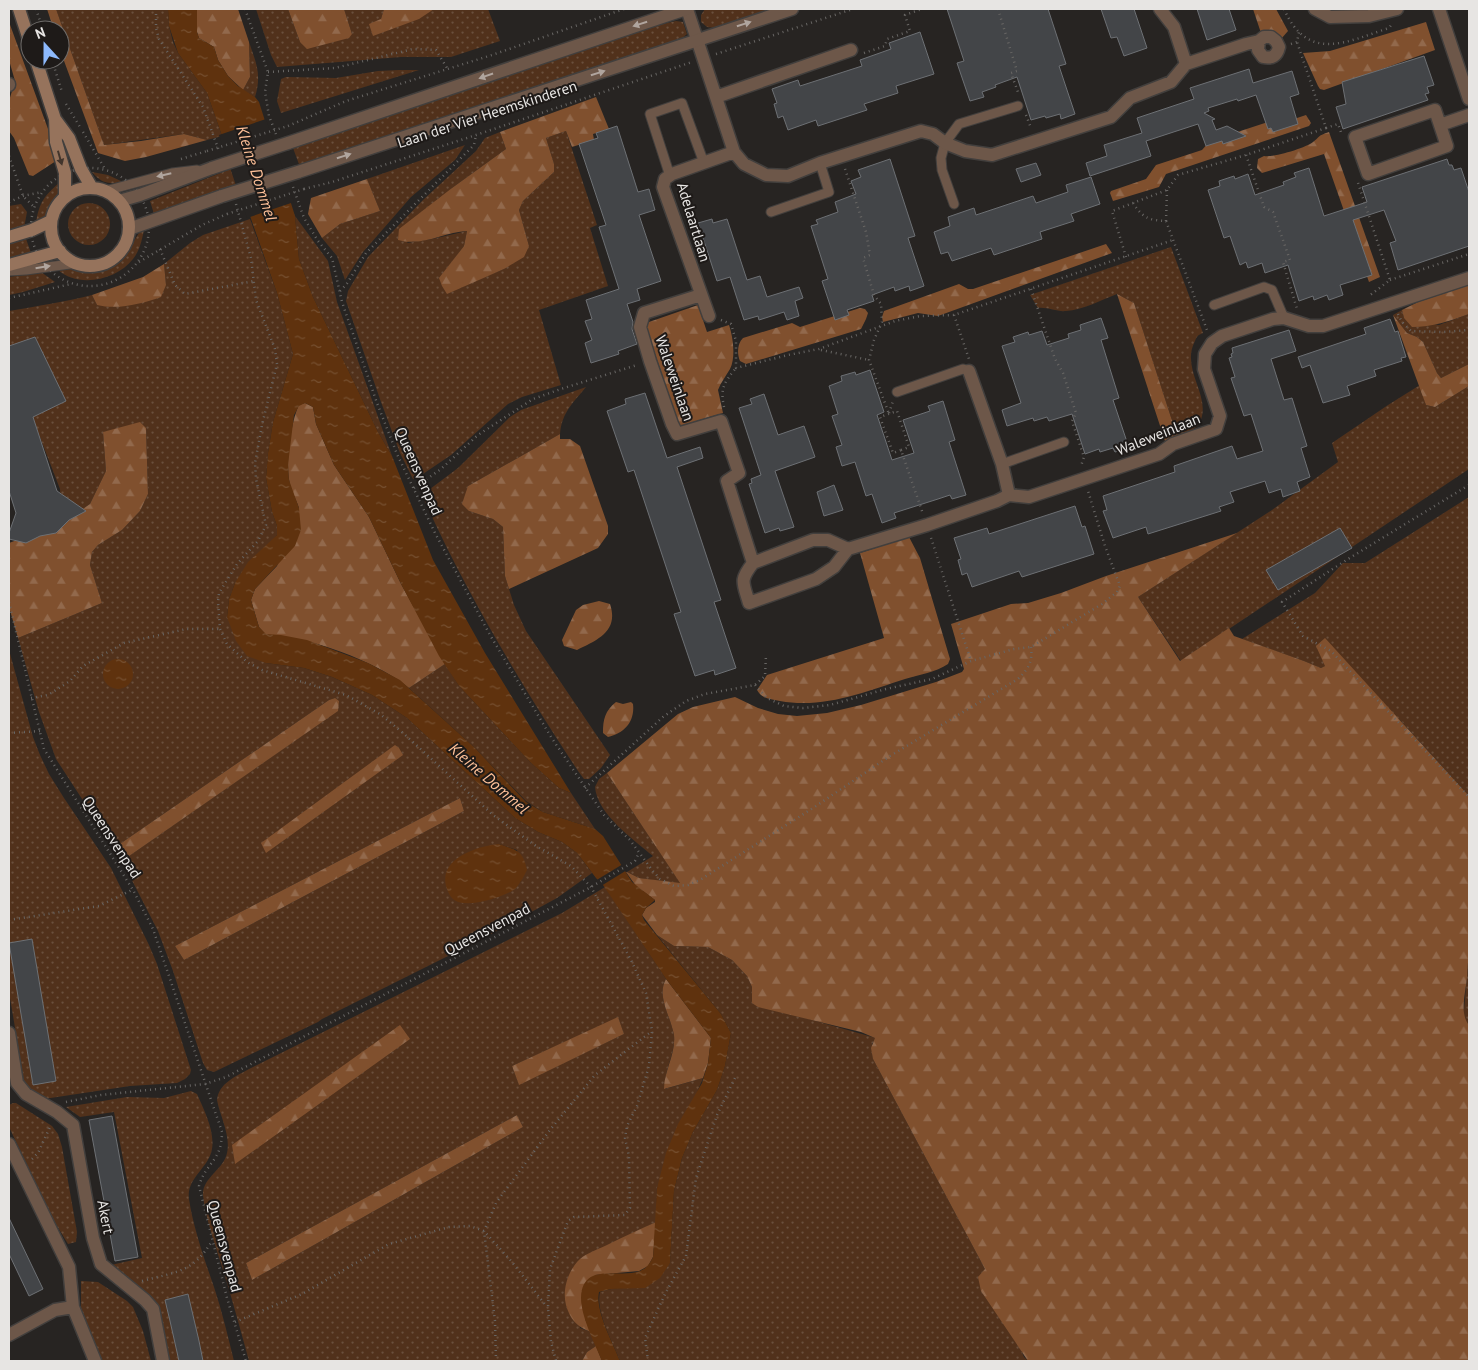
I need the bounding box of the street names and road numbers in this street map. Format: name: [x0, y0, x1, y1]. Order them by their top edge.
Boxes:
street label: Laan der Vier Heemskinderen: [395, 76, 579, 152]
street label: Adelaartlaan: [673, 180, 715, 264]
street label: Waleweinlaan: [651, 333, 699, 423]
street label: Waleweinlaan: [1113, 408, 1203, 460]
street label: Queensvenpad: [391, 424, 447, 518]
street label: Queensvenpad: [78, 792, 146, 882]
street label: Queensvenpad: [441, 898, 533, 960]
street label: Akert: [93, 1198, 119, 1236]
street label: Queensvenpad: [204, 1198, 246, 1294]

